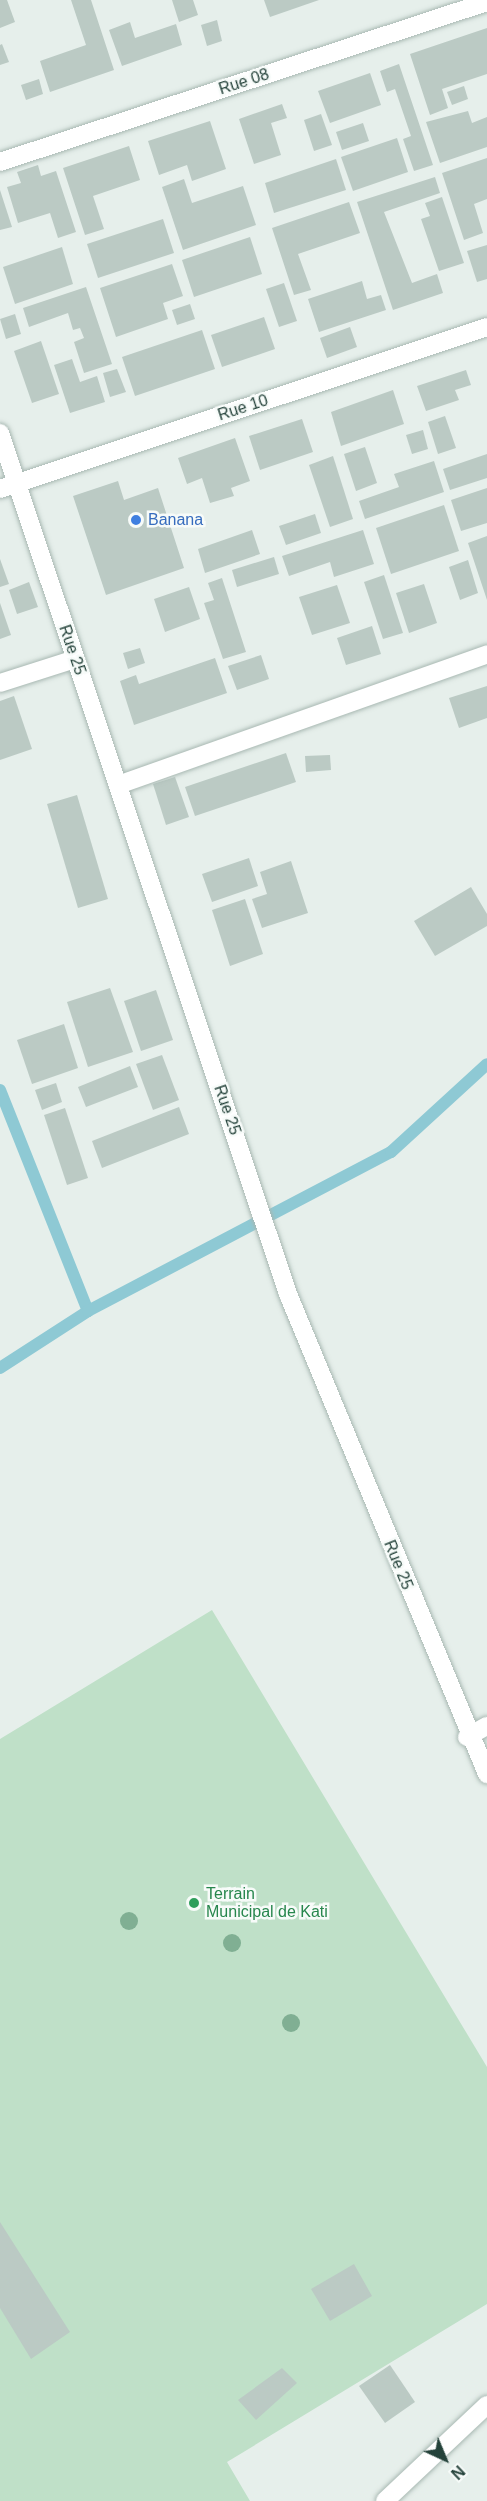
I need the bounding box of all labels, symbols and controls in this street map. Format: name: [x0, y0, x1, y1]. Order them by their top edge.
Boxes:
street label: Rue 08: [216, 65, 272, 99]
street label: Rue 10: [215, 391, 271, 425]
place label: Banana: [148, 510, 203, 530]
marker: Banana: [129, 513, 143, 527]
street label: Rue 25: [55, 622, 89, 678]
street label: Rue 25: [210, 1082, 244, 1138]
street label: Rue 25: [379, 1537, 417, 1593]
place label: Terrain Municipal de Kati: [206, 1884, 328, 1922]
marker: Terrain Municipal de Kati: [187, 1896, 201, 1910]
north arrow: [415, 2429, 475, 2489]
text: N: [448, 2462, 468, 2482]

